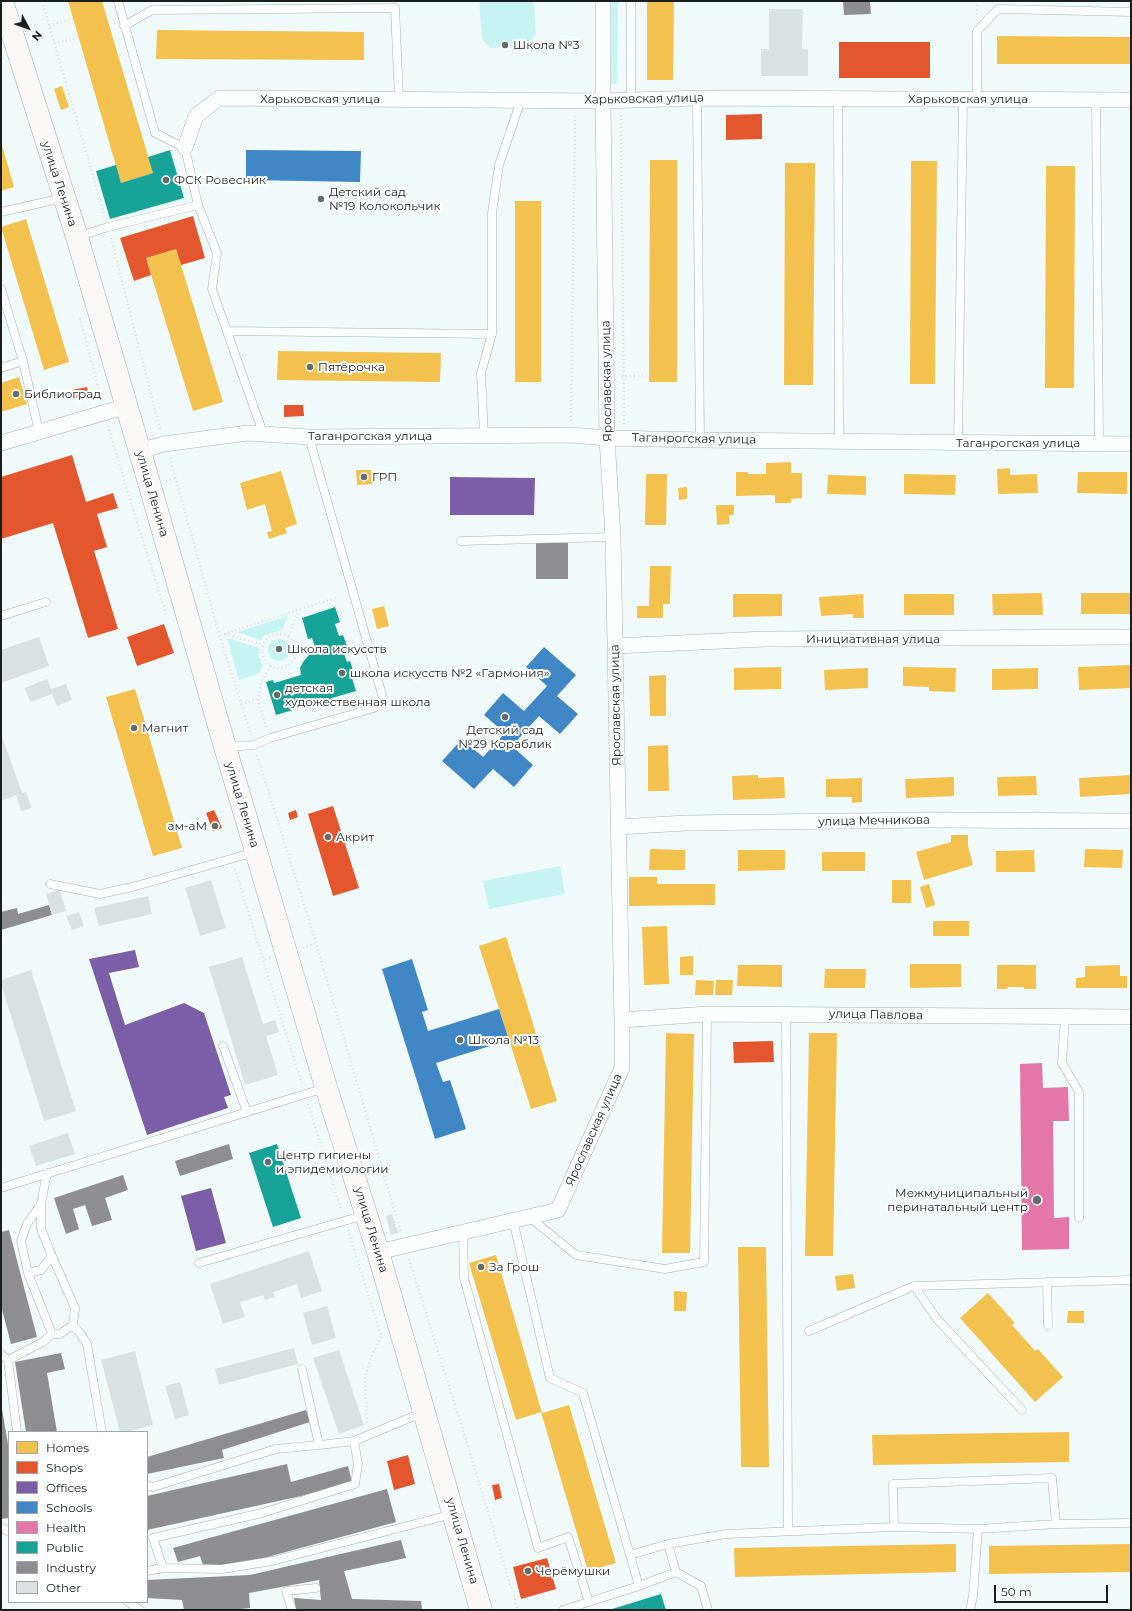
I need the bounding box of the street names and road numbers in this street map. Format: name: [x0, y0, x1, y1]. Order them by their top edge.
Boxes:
street label: Харьковская улица: [584, 91, 704, 107]
street label: Харьковская улица: [260, 92, 380, 106]
street label: Харьковская улица: [908, 92, 1028, 106]
street label: улица Ленина: [38, 140, 80, 228]
street label: Ярославская улица: [599, 320, 615, 442]
street label: Таганрогская улица: [308, 429, 432, 443]
street label: Таганрогская улица: [632, 431, 756, 447]
street label: Таганрогская улица: [956, 436, 1080, 450]
street label: улица Ленина: [133, 449, 171, 539]
street label: Инициативная улица: [806, 632, 940, 646]
street label: Ярославская улица: [608, 644, 624, 766]
street label: улица Ленина: [222, 760, 262, 850]
street label: улица Мечникова: [818, 813, 930, 829]
street label: улица Павлова: [829, 1007, 923, 1023]
street label: Ярославская улица: [563, 1072, 625, 1188]
street label: улица Ленина: [351, 1185, 391, 1275]
street label: улица Ленина: [443, 1496, 481, 1586]

